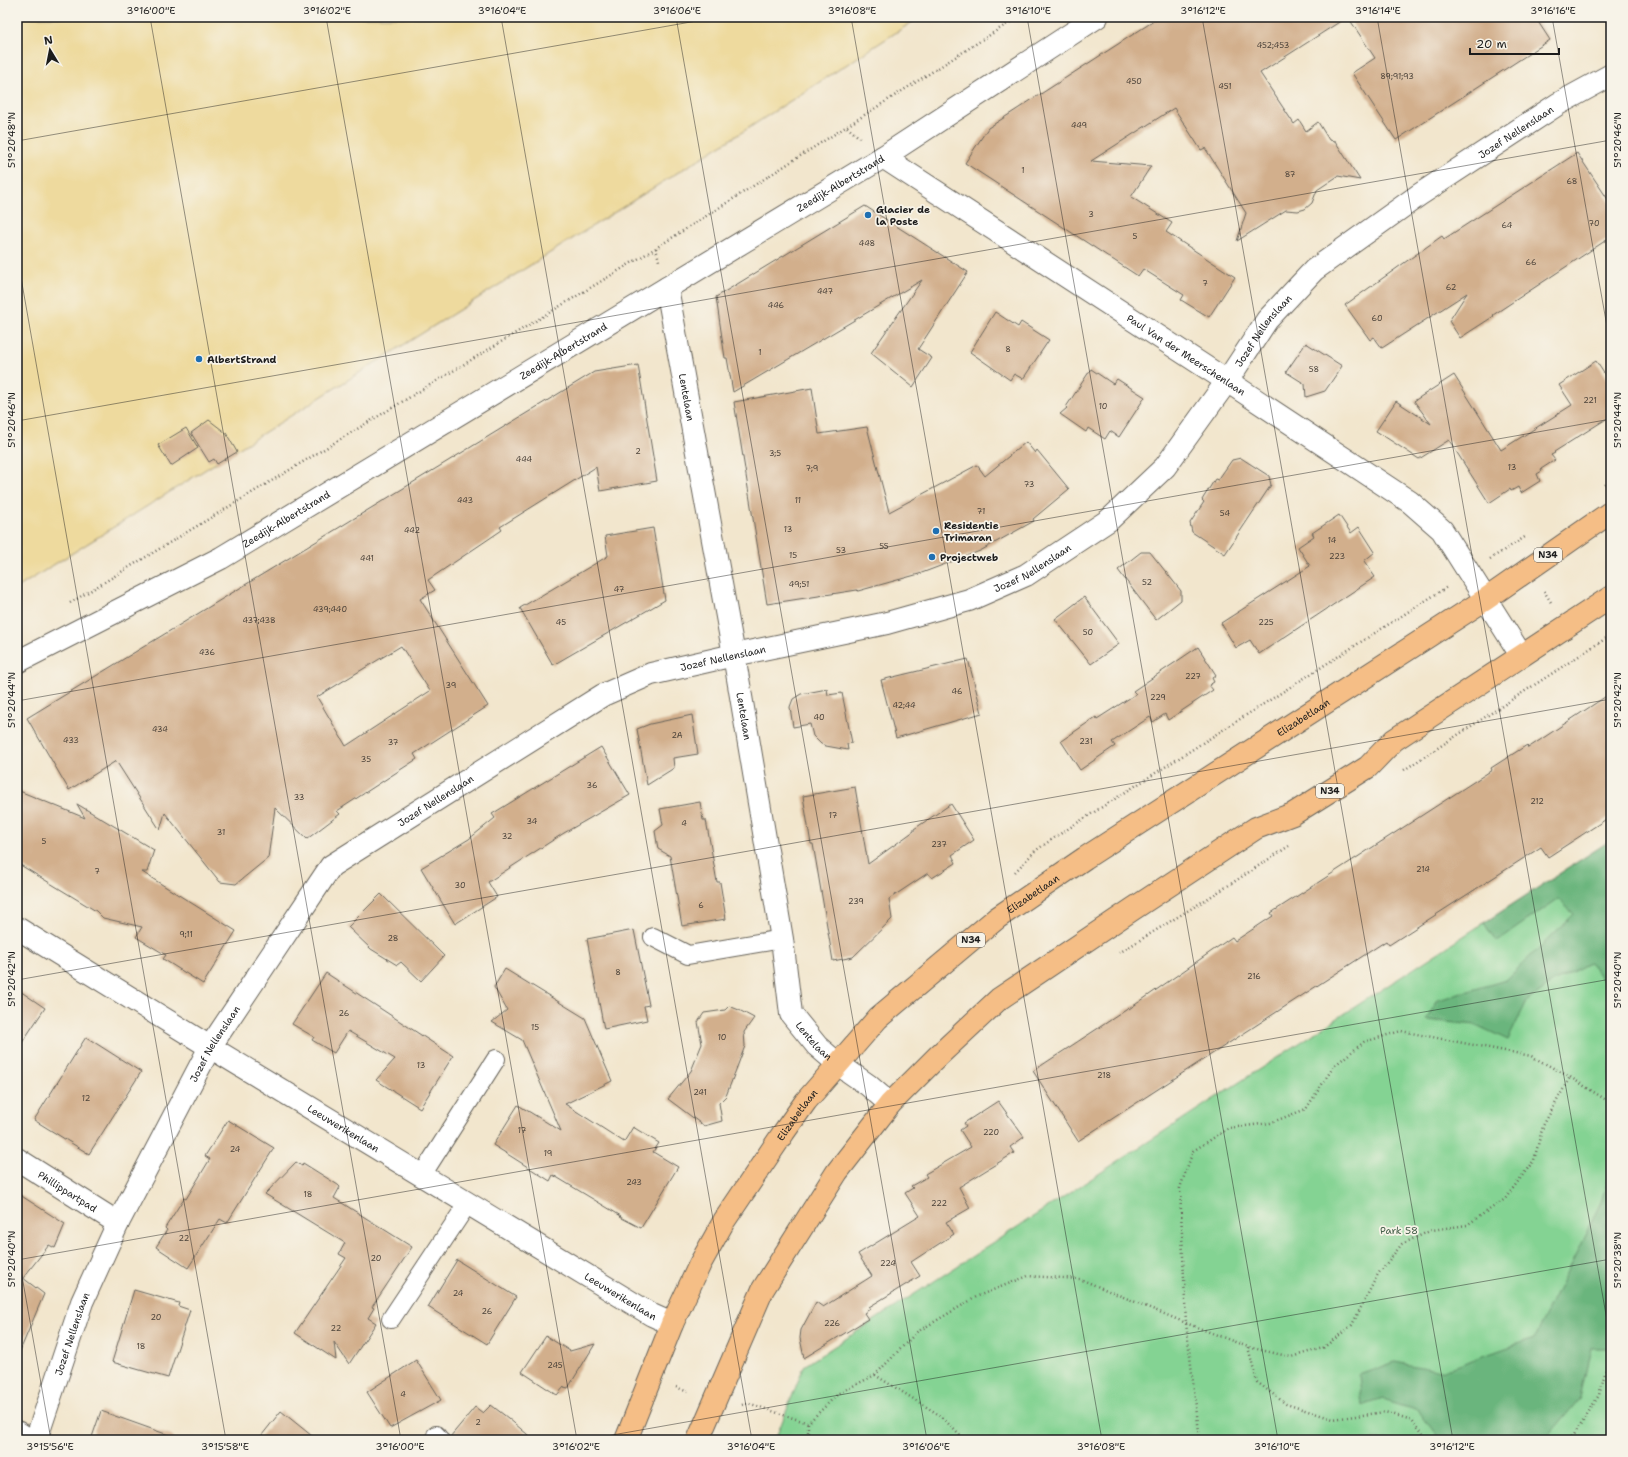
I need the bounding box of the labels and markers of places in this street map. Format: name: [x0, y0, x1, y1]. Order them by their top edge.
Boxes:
place label: Glacier de la Poste: [876, 203, 930, 228]
marker: Glacier de la Poste: [863, 210, 873, 220]
place label: AlbertStrand: [207, 353, 277, 366]
marker: AlbertStrand: [194, 354, 204, 364]
place label: Residentie Trimaran: [944, 519, 999, 544]
marker: Residentie Trimaran: [931, 526, 941, 536]
place label: Projectweb: [940, 551, 998, 564]
marker: Projectweb: [927, 552, 937, 562]

